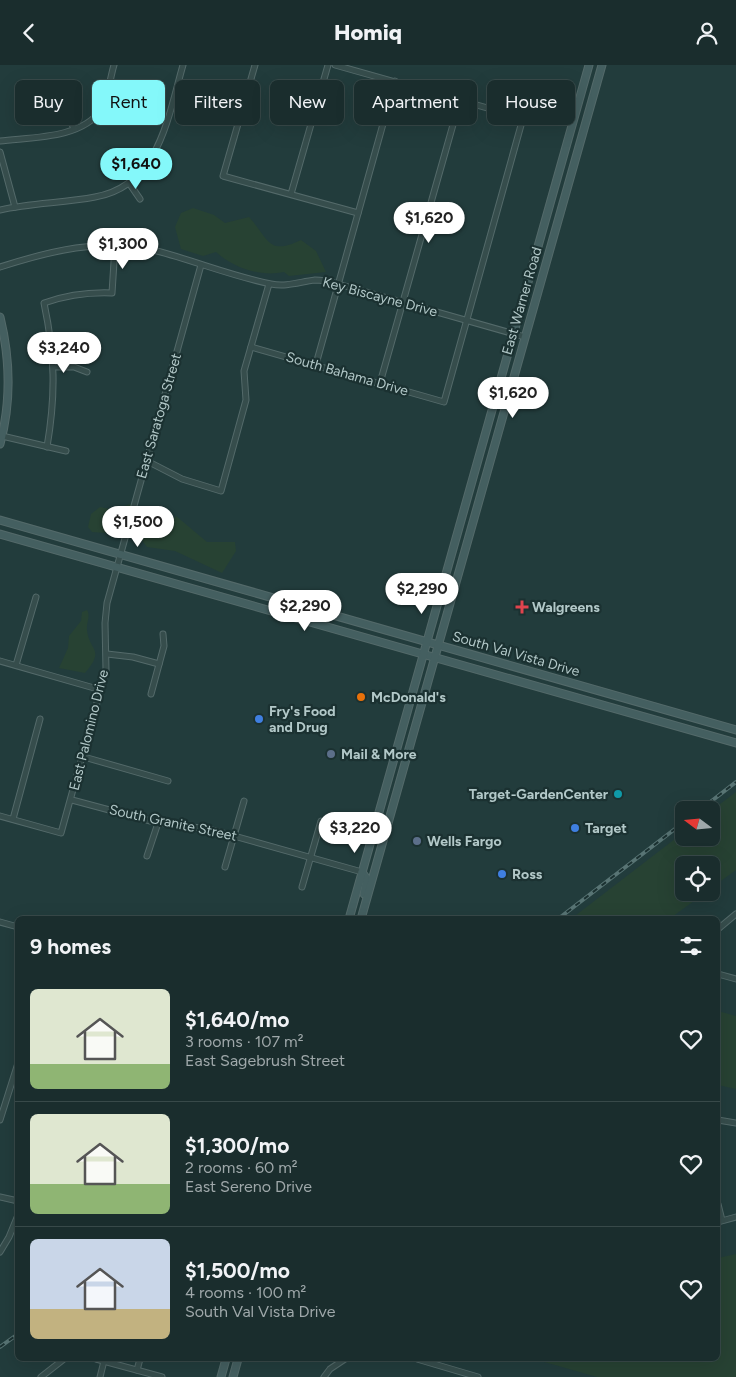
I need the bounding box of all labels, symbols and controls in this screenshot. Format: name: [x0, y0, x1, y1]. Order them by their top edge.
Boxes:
icon: back: [15, 19, 43, 47]
text: Homiq: [334, 19, 402, 46]
icon: person: [693, 19, 721, 47]
chip: Buy: [15, 80, 82, 125]
chip: Rent: [92, 80, 165, 125]
chip: Filters: [175, 80, 260, 125]
chip: New: [270, 80, 344, 125]
chip: Apartment: [354, 80, 477, 125]
chip: House: [487, 80, 575, 125]
pin: $1,640: [95, 147, 177, 190]
text: $1,640: [111, 154, 161, 173]
pin: $1,620: [388, 201, 470, 244]
text: $1,620: [405, 208, 453, 227]
pin: $1,300: [82, 227, 164, 270]
text: $1,300: [98, 234, 148, 253]
street label: East Warner Road: [498, 245, 546, 357]
street label: Key Biscayne Drive: [321, 273, 440, 321]
pin: $3,240: [23, 331, 105, 374]
text: $3,240: [38, 338, 90, 357]
street label: South Bahama Drive: [284, 348, 411, 400]
street label: East Saratoga Street: [133, 351, 185, 481]
pin: $1,620: [472, 377, 554, 419]
text: $1,620: [489, 383, 537, 402]
pin: $1,500: [97, 505, 179, 548]
text: $1,500: [113, 512, 163, 531]
pin: $2,290: [381, 573, 463, 615]
text: $2,290: [396, 579, 448, 598]
pin: $2,290: [264, 589, 346, 632]
text: $2,290: [279, 596, 331, 615]
place label: Walgreens: [532, 599, 600, 616]
marker: Walgreens: [516, 601, 528, 613]
street label: South Val Vista Drive: [450, 628, 582, 680]
street label: East Palomino Drive: [66, 667, 112, 792]
place label: McDonald's: [371, 689, 446, 706]
marker: McDonald's: [355, 691, 367, 703]
place label: Fry's Food and Drug: [269, 703, 336, 736]
marker: Fry's Food and Drug: [253, 713, 265, 725]
place label: Mail & More: [341, 746, 417, 763]
marker: Mail & More: [325, 748, 337, 760]
place label: Target-GardenCenter: [469, 786, 609, 803]
marker: Target-GardenCenter: [612, 788, 624, 800]
street label: South Granite Street: [108, 801, 238, 845]
north arrow: [675, 801, 720, 846]
map controls: [675, 801, 720, 901]
pin: $3,220: [314, 811, 396, 854]
text: $3,220: [330, 818, 380, 837]
place label: Target: [585, 820, 627, 837]
marker: Target: [569, 822, 581, 834]
place label: Wells Fargo: [427, 833, 502, 850]
marker: Wells Fargo: [411, 835, 423, 847]
button: locate: [675, 856, 720, 901]
place label: Ross: [512, 866, 543, 883]
marker: Ross: [496, 868, 508, 880]
icon: filters: [677, 932, 705, 960]
text: 9 homes: [30, 934, 111, 959]
text: $1,640/mo: [185, 1007, 290, 1032]
icon: home: [70, 1009, 130, 1069]
icon: heart: [677, 1025, 705, 1053]
text: 3 rooms · 107 m²: [185, 1032, 303, 1051]
text: East Sagebrush Street: [185, 1051, 345, 1070]
text: $1,300/mo: [185, 1133, 289, 1158]
icon: home: [70, 1134, 130, 1194]
icon: heart: [677, 1150, 705, 1178]
text: 2 rooms · 60 m²: [185, 1158, 298, 1177]
text: East Sereno Drive: [185, 1177, 312, 1196]
text: $1,500/mo: [185, 1258, 290, 1283]
icon: home: [70, 1259, 130, 1319]
icon: heart: [677, 1275, 705, 1303]
text: 4 rooms · 100 m²: [185, 1283, 306, 1302]
text: South Val Vista Drive: [185, 1302, 335, 1321]

